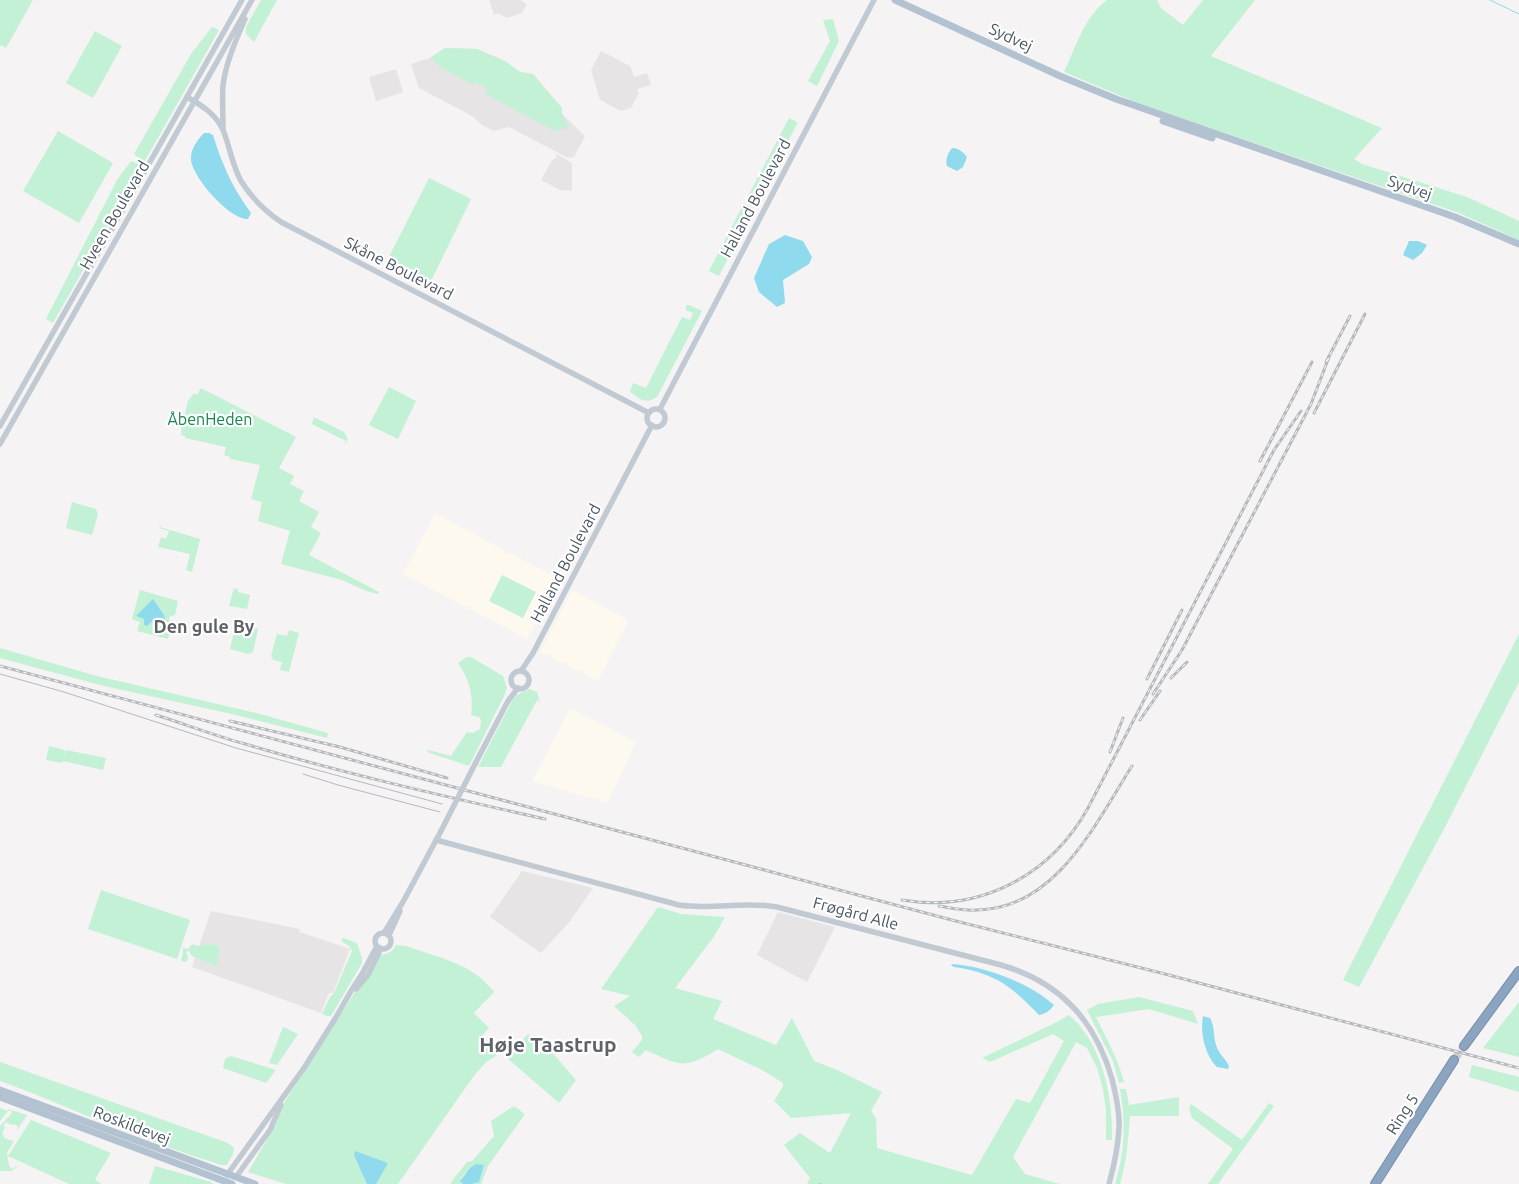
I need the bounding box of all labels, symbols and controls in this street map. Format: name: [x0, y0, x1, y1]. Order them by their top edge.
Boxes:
street label: Sydvej: [986, 19, 1036, 55]
street label: Halland Boulevard: [716, 136, 794, 260]
street label: Hveen Boulevard: [76, 157, 152, 273]
street label: Sydvej: [1385, 171, 1435, 203]
street label: Skåne Boulevard: [342, 233, 456, 303]
park label: ÅbenHeden: [167, 410, 253, 428]
street label: Halland Boulevard: [526, 501, 604, 625]
district label: Den gule By: [154, 616, 255, 636]
street label: Frøgård Alle: [811, 893, 901, 933]
district label: Høje Taastrup: [479, 1032, 617, 1056]
street label: Ring 5: [1382, 1090, 1422, 1138]
street label: Roskildevej: [91, 1102, 173, 1148]

